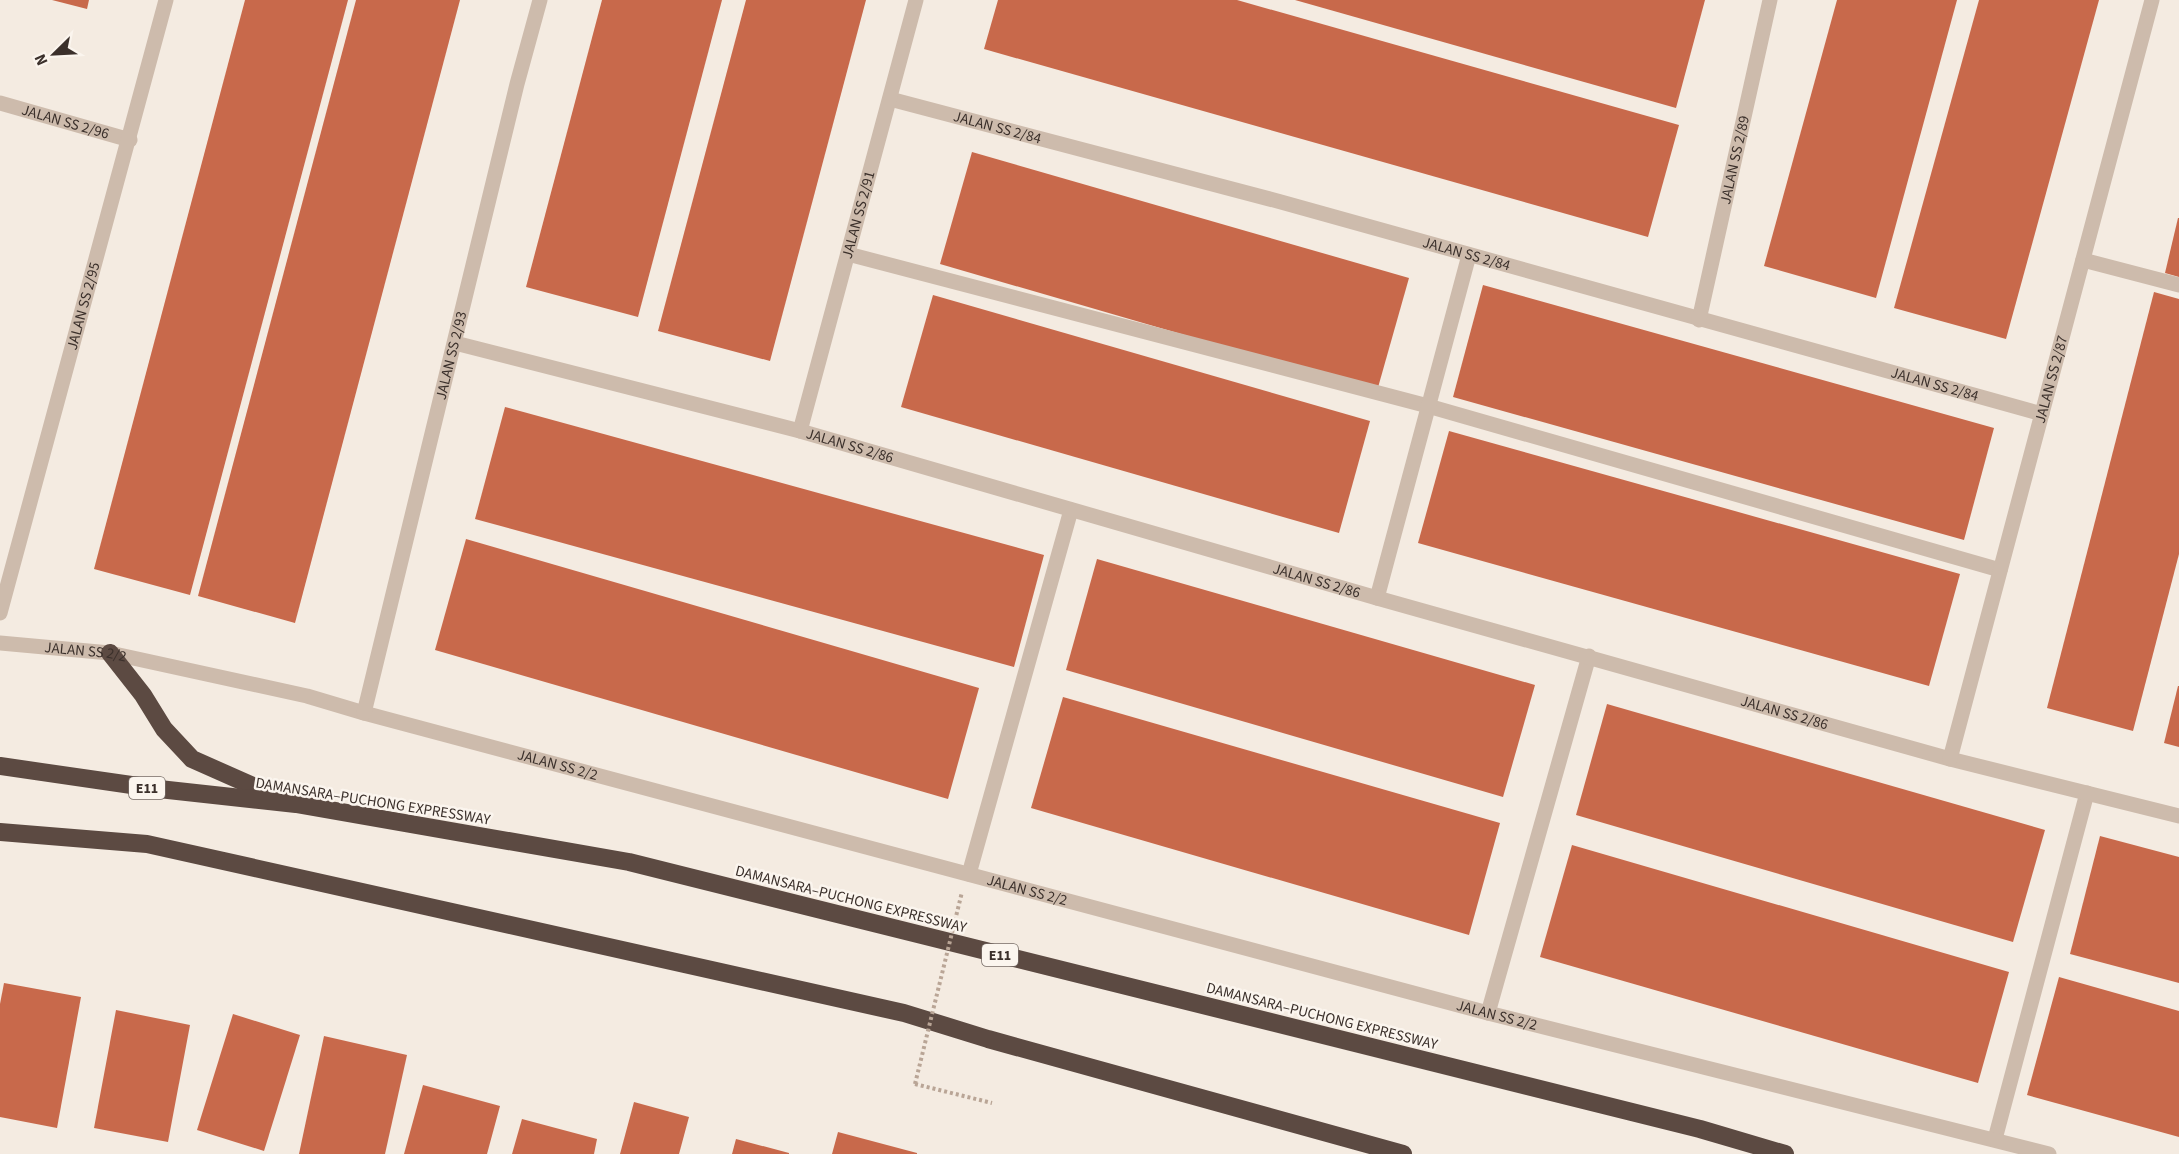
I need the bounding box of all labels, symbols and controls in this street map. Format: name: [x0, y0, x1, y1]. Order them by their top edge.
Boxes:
north arrow: [24, 24, 84, 84]
text: N: [29, 50, 53, 69]
street label: JALAN SS 2/96: [19, 100, 111, 145]
street label: JALAN SS 2/84: [951, 106, 1044, 150]
street label: JALAN SS 2/89: [1715, 114, 1755, 206]
street label: JALAN SS 2/91: [837, 169, 881, 261]
street label: JALAN SS 2/84: [1420, 232, 1513, 277]
street label: JALAN SS 2/95: [62, 260, 106, 352]
street label: JALAN SS 2/93: [431, 309, 472, 402]
street label: JALAN SS 2/87: [2030, 333, 2073, 426]
street label: JALAN SS 2/84: [1888, 362, 1981, 407]
street label: JALAN SS 2/86: [804, 423, 896, 469]
street label: JALAN SS 2/86: [1270, 558, 1363, 604]
street label: JALAN SS 2/2: [44, 637, 129, 667]
street label: JALAN SS 2/86: [1738, 691, 1831, 735]
street label: JALAN SS 2/2: [515, 744, 600, 786]
street label: DAMANSARA–PUCHONG EXPRESSWAY: [254, 773, 493, 831]
road number: E11: [129, 777, 165, 799]
street label: DAMANSARA–PUCHONG EXPRESSWAY: [733, 861, 970, 939]
street label: JALAN SS 2/2: [984, 870, 1070, 911]
road number: E11: [982, 944, 1018, 966]
street label: DAMANSARA–PUCHONG EXPRESSWAY: [1204, 978, 1441, 1056]
street label: JALAN SS 2/2: [1454, 995, 1539, 1036]

